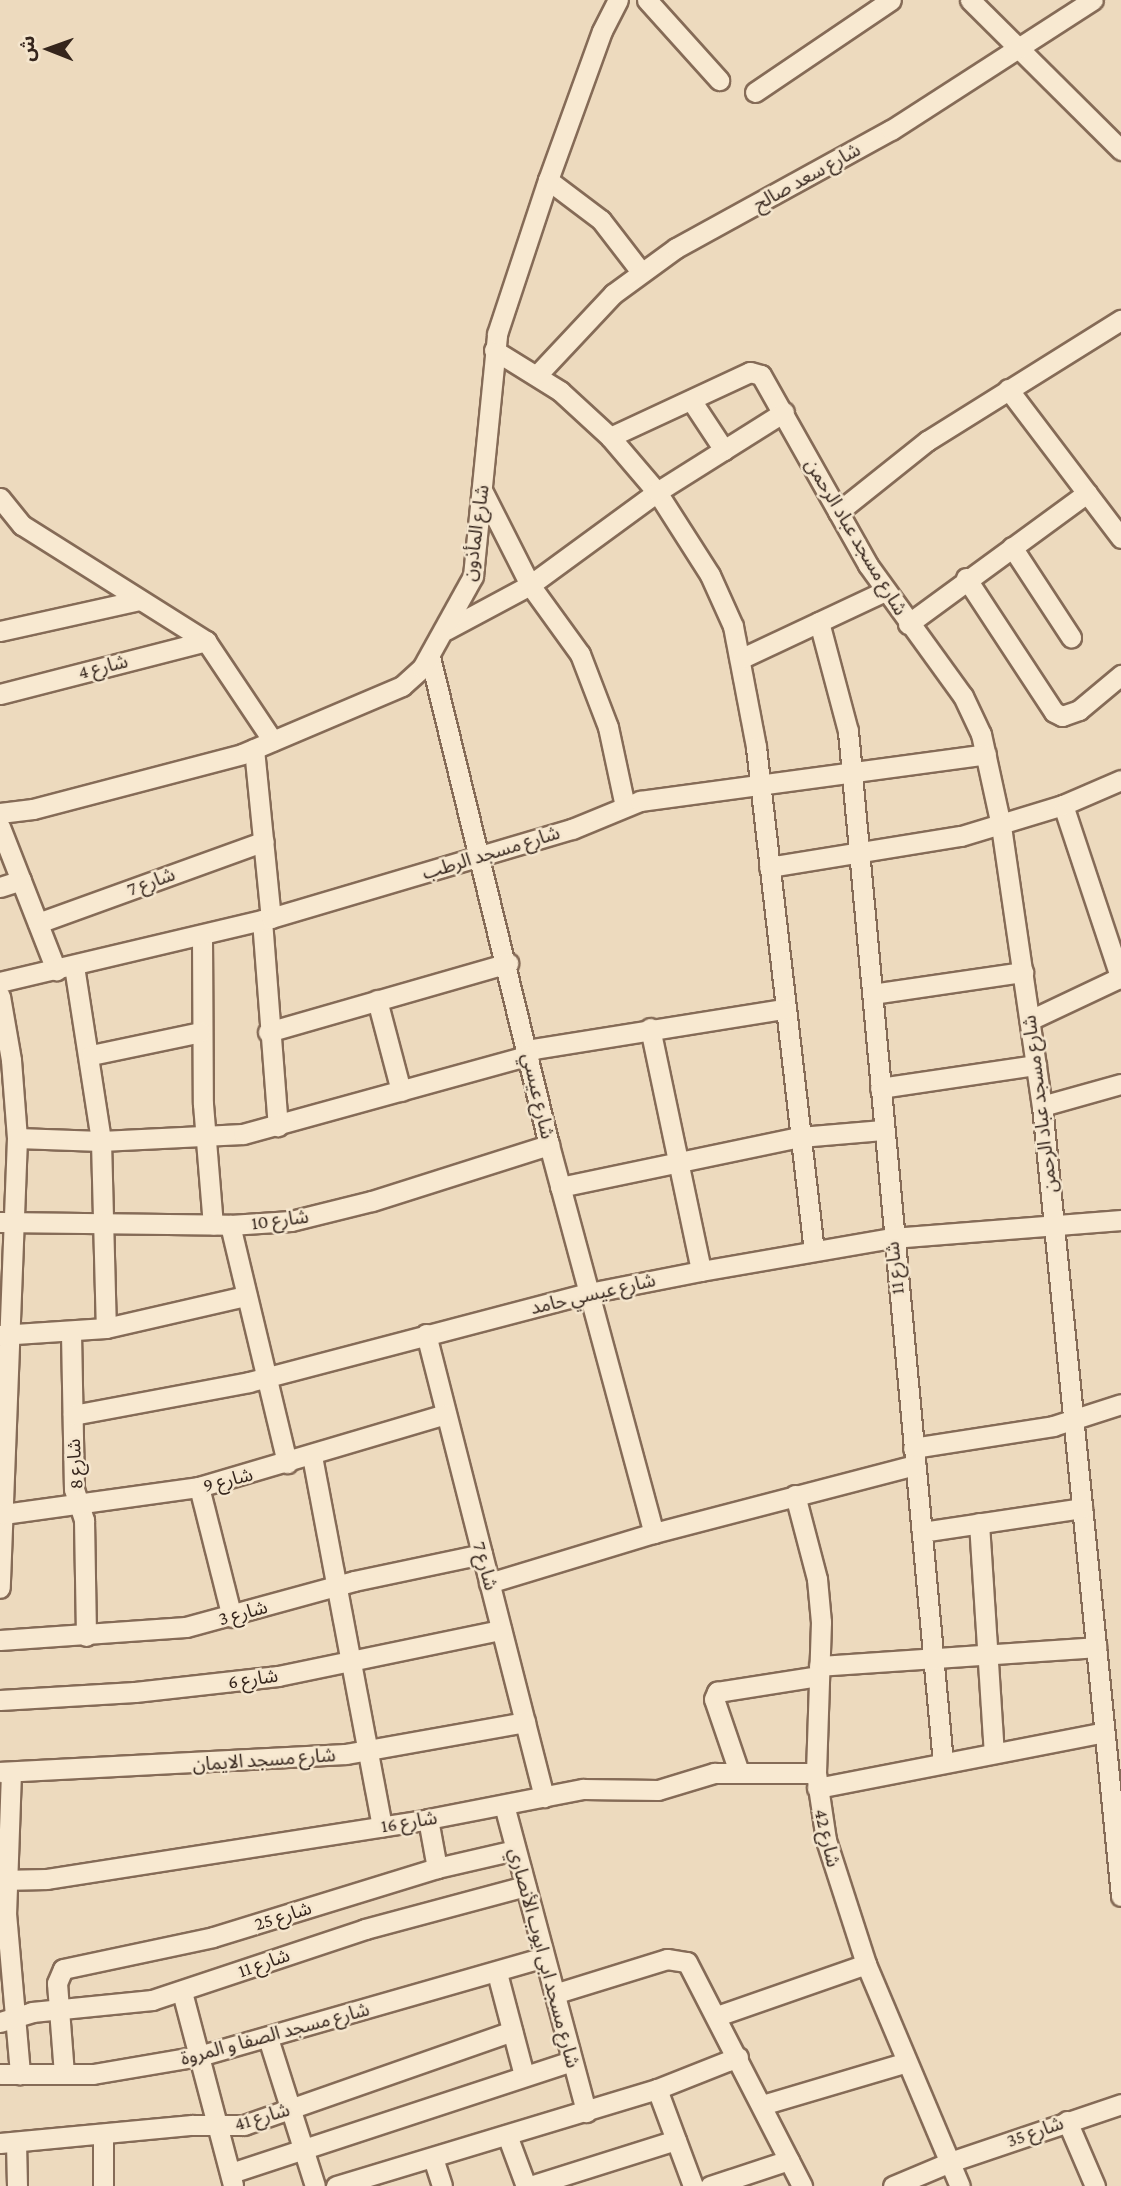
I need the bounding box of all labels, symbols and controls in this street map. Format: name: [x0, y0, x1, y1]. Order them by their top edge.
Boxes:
north arrow: [14, 14, 84, 84]
text: ش: [17, 35, 38, 62]
street label: شارع سعد صالح: [749, 138, 865, 216]
street label: شارع مسجد عباد الرحمن: [800, 454, 912, 620]
street label: شارع المأذون: [458, 483, 494, 583]
street label: شارع 4: [76, 650, 130, 684]
street label: شارع مسجد الرطب: [420, 821, 562, 885]
street label: شارع 7: [124, 863, 178, 901]
street label: شارع مسجد عباد الرحمن: [1018, 1014, 1062, 1194]
street label: شارع عيسي: [517, 1051, 559, 1141]
street label: شارع 10: [250, 1205, 310, 1235]
street label: شارع 11: [881, 1240, 909, 1296]
street label: شارع عيسي حامد: [528, 1269, 658, 1319]
street label: شارع 8: [62, 1438, 88, 1490]
street label: شارع 9: [201, 1463, 255, 1497]
street label: شارع 7: [468, 1539, 502, 1593]
street label: شارع 3: [216, 1596, 270, 1630]
street label: شارع 6: [227, 1664, 279, 1694]
street label: شارع مسجد الايمان: [192, 1744, 336, 1776]
street label: شارع 16: [379, 1806, 439, 1838]
street label: شارع 42: [809, 1807, 845, 1869]
street label: شارع مسجد ابى ايوب الأنصاري: [504, 1845, 584, 2071]
street label: شارع 25: [252, 1897, 314, 1935]
street label: شارع 11: [235, 1944, 293, 1982]
street label: شارع مسجد الصفا و المروة: [178, 1998, 372, 2070]
street label: شارع 41: [232, 2098, 292, 2136]
street label: شارع 35: [1004, 2112, 1066, 2152]

